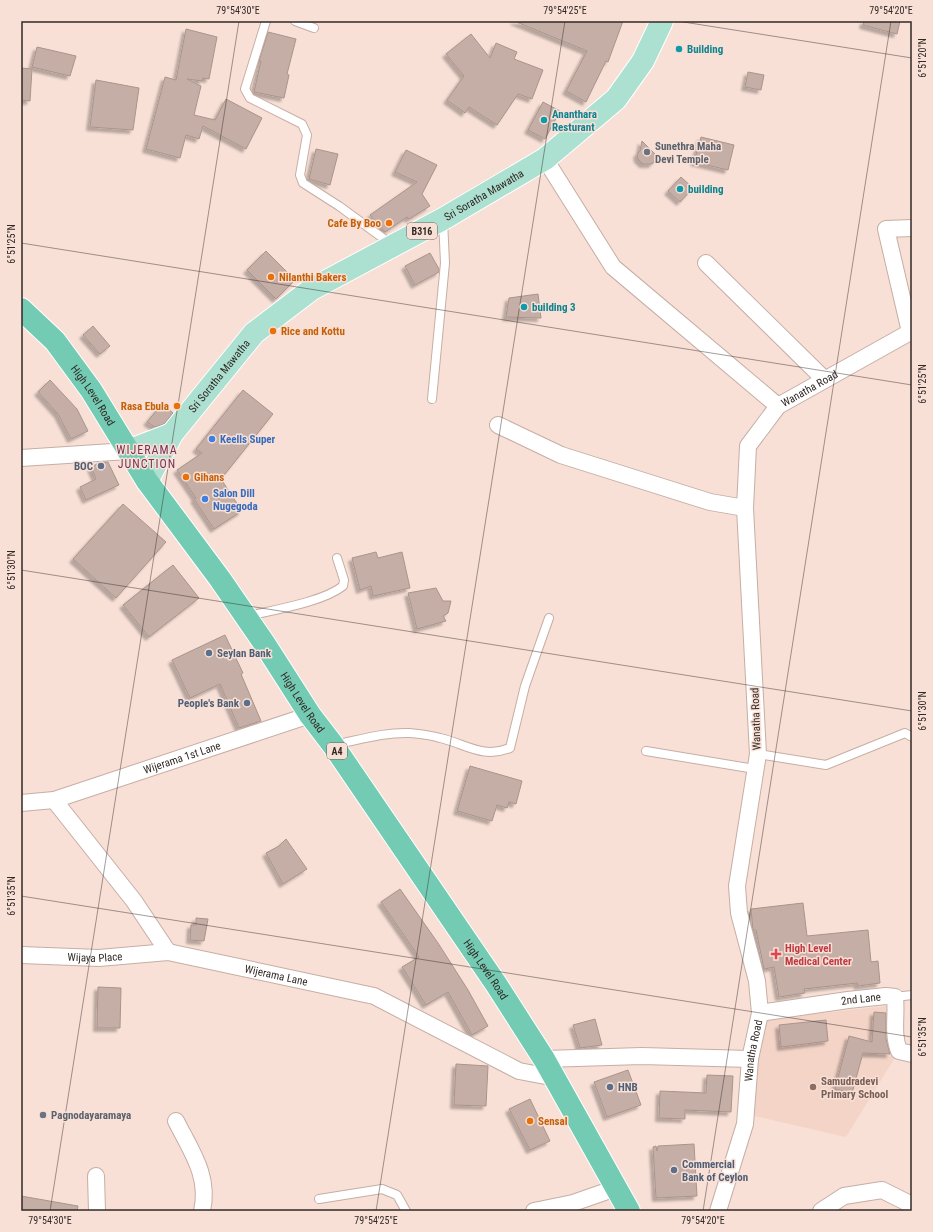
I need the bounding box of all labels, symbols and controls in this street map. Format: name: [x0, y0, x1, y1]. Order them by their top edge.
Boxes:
text: 79°54'30"E: [216, 5, 260, 16]
text: 79°54'25"E: [543, 5, 587, 16]
text: 79°54'20"E: [869, 5, 913, 16]
text: 6°51'20"N: [917, 38, 928, 78]
place label: Building: [687, 43, 723, 56]
marker: Building: [674, 44, 684, 54]
place label: Ananthara Resturant: [552, 108, 597, 134]
marker: Ananthara Resturant: [539, 115, 549, 125]
place label: Sunethra Maha Devi Temple: [655, 140, 721, 166]
marker: Sunethra Maha Devi Temple: [642, 147, 652, 157]
street label: Sri Soratha Mawatha: [442, 167, 526, 223]
place label: building: [688, 183, 724, 196]
marker: building: [675, 184, 685, 194]
place label: Cafe By Boo: [328, 217, 382, 230]
marker: Cafe By Boo: [384, 218, 394, 228]
road number: B316: [407, 223, 437, 239]
text: 6°51'25"N: [6, 224, 17, 264]
place label: Nilanthi Bakers: [279, 271, 346, 284]
marker: Nilanthi Bakers: [266, 272, 276, 282]
place label: building 3: [532, 301, 576, 314]
marker: building 3: [519, 302, 529, 312]
place label: Rice and Kottu: [281, 325, 345, 338]
marker: Rice and Kottu: [268, 326, 278, 336]
street label: Sri Soratha Mawatha: [186, 337, 253, 415]
street label: High Level Road: [68, 362, 118, 428]
text: 6°51'25"N: [917, 364, 928, 404]
street label: Wanatha Road: [779, 367, 840, 409]
place label: Rasa Ebula: [121, 400, 169, 413]
marker: Rasa Ebula: [172, 401, 182, 411]
place label: Keells Super: [220, 433, 276, 446]
marker: Keells Super: [207, 434, 217, 444]
district label: WIJERAMA JUNCTION: [116, 443, 178, 471]
place label: BOC: [74, 460, 93, 473]
marker: BOC: [96, 461, 106, 471]
place label: Gihans: [194, 471, 224, 484]
marker: Gihans: [181, 472, 191, 482]
place label: Salon Dill Nugegoda: [213, 487, 258, 513]
marker: Salon Dill Nugegoda: [200, 494, 210, 504]
text: 6°51'30"N: [6, 550, 17, 590]
place label: Seylan Bank: [217, 647, 272, 660]
marker: Seylan Bank: [204, 648, 214, 658]
street label: High Level Road: [278, 670, 328, 735]
street label: Wanatha Road: [748, 688, 764, 750]
text: 6°51'30"N: [917, 691, 928, 731]
place label: People's Bank: [178, 697, 240, 710]
marker: People's Bank: [242, 698, 252, 708]
street label: Wijerama 1st Lane: [142, 739, 222, 776]
road number: A4: [327, 743, 347, 759]
text: 6°51'35"N: [6, 876, 17, 916]
street label: High Level Road: [461, 937, 511, 1002]
place label: High Level Medical Center: [785, 942, 852, 968]
marker: High Level Medical Center: [770, 948, 782, 960]
street label: Wijaya Place: [67, 949, 123, 965]
street label: Wijerama Lane: [244, 962, 309, 988]
street label: 2nd Lane: [840, 990, 881, 1007]
text: 6°51'35"N: [917, 1017, 928, 1057]
street label: Wanatha Road: [742, 1019, 765, 1082]
place label: Samudradevi Primary School: [821, 1075, 889, 1101]
place label: HNB: [618, 1081, 638, 1094]
marker: HNB: [605, 1082, 615, 1092]
marker: Samudradevi Primary School: [808, 1082, 818, 1092]
place label: Pagnodayaramaya: [51, 1109, 131, 1122]
marker: Pagnodayaramaya: [38, 1110, 48, 1120]
place label: Sensal: [538, 1115, 568, 1128]
marker: Sensal: [525, 1116, 535, 1126]
place label: Commercial Bank of Ceylon: [682, 1158, 748, 1184]
marker: Commercial Bank of Ceylon: [669, 1165, 679, 1175]
text: 79°54'30"E: [28, 1215, 72, 1226]
text: 79°54'25"E: [354, 1215, 398, 1226]
text: 79°54'20"E: [681, 1215, 725, 1226]

